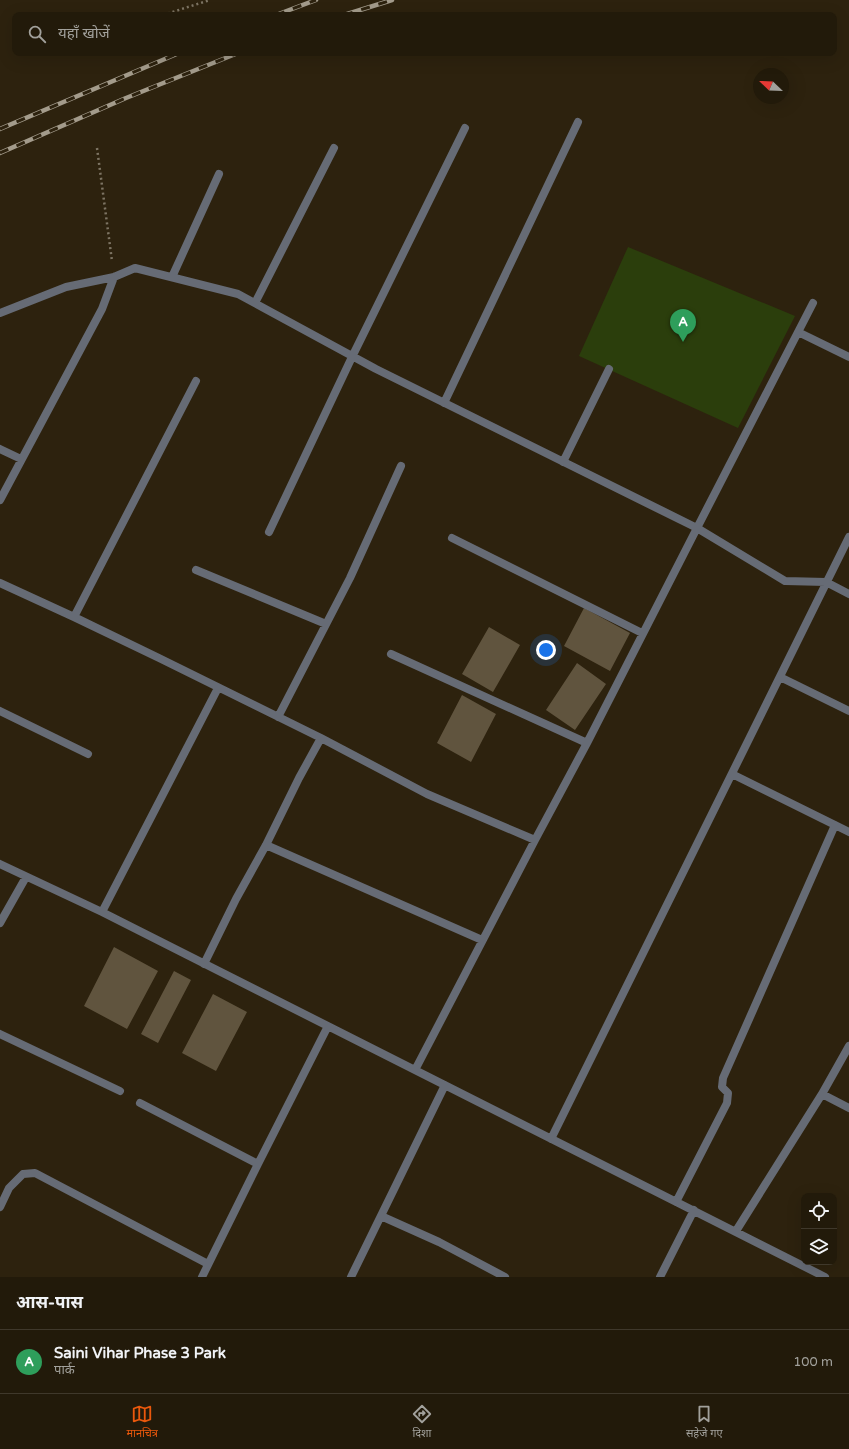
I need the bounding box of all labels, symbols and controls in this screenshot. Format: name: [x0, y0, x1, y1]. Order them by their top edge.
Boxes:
search box: [12, 12, 837, 56]
icon: search: [26, 23, 48, 45]
text: यहाँ खोजें: [58, 24, 110, 42]
north arrow: [753, 68, 789, 104]
pin: A: [670, 309, 696, 342]
your location: [536, 640, 556, 660]
map controls: [801, 1193, 837, 1265]
button: locate: [801, 1193, 837, 1229]
button: layers: [801, 1229, 837, 1265]
text: आस-पास: [16, 1292, 83, 1313]
text: Saini Vihar Phase 3 Park: [54, 1344, 226, 1362]
text: A: [24, 1354, 34, 1370]
text: 100 m: [793, 1354, 833, 1370]
text: पार्क: [54, 1362, 75, 1378]
tab: मानचित्र: [126, 1403, 158, 1441]
tab: दिशा: [411, 1403, 433, 1441]
tab: सहेजे गए: [686, 1403, 722, 1441]

